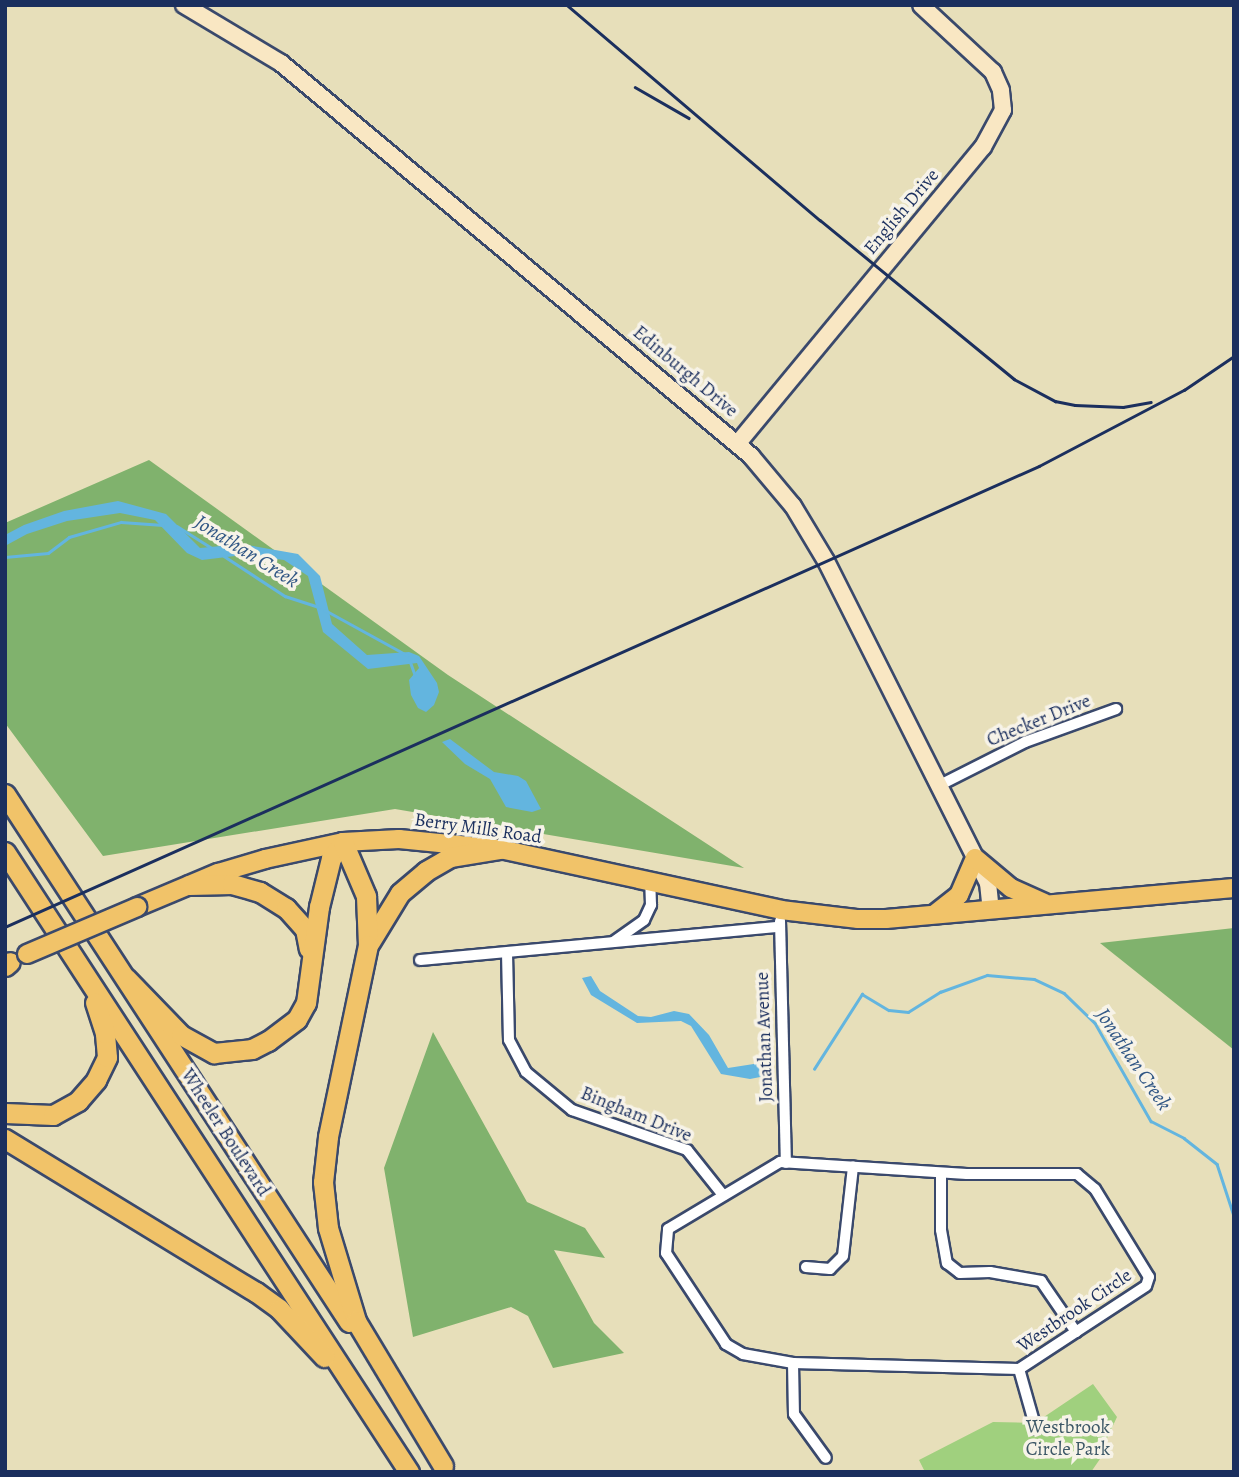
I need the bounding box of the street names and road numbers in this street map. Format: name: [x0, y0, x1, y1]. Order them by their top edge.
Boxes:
street label: English Drive: [860, 165, 944, 259]
street label: Edinburgh Drive: [628, 321, 742, 423]
street label: Checker Drive: [984, 690, 1094, 752]
street label: Berry Mills Road: [413, 809, 543, 849]
street label: Jonathan Avenue: [751, 972, 779, 1102]
street label: Wheeler Boulevard: [175, 1065, 275, 1201]
street label: Bingham Drive: [577, 1082, 695, 1148]
street label: Westbrook Circle: [1014, 1264, 1136, 1358]

